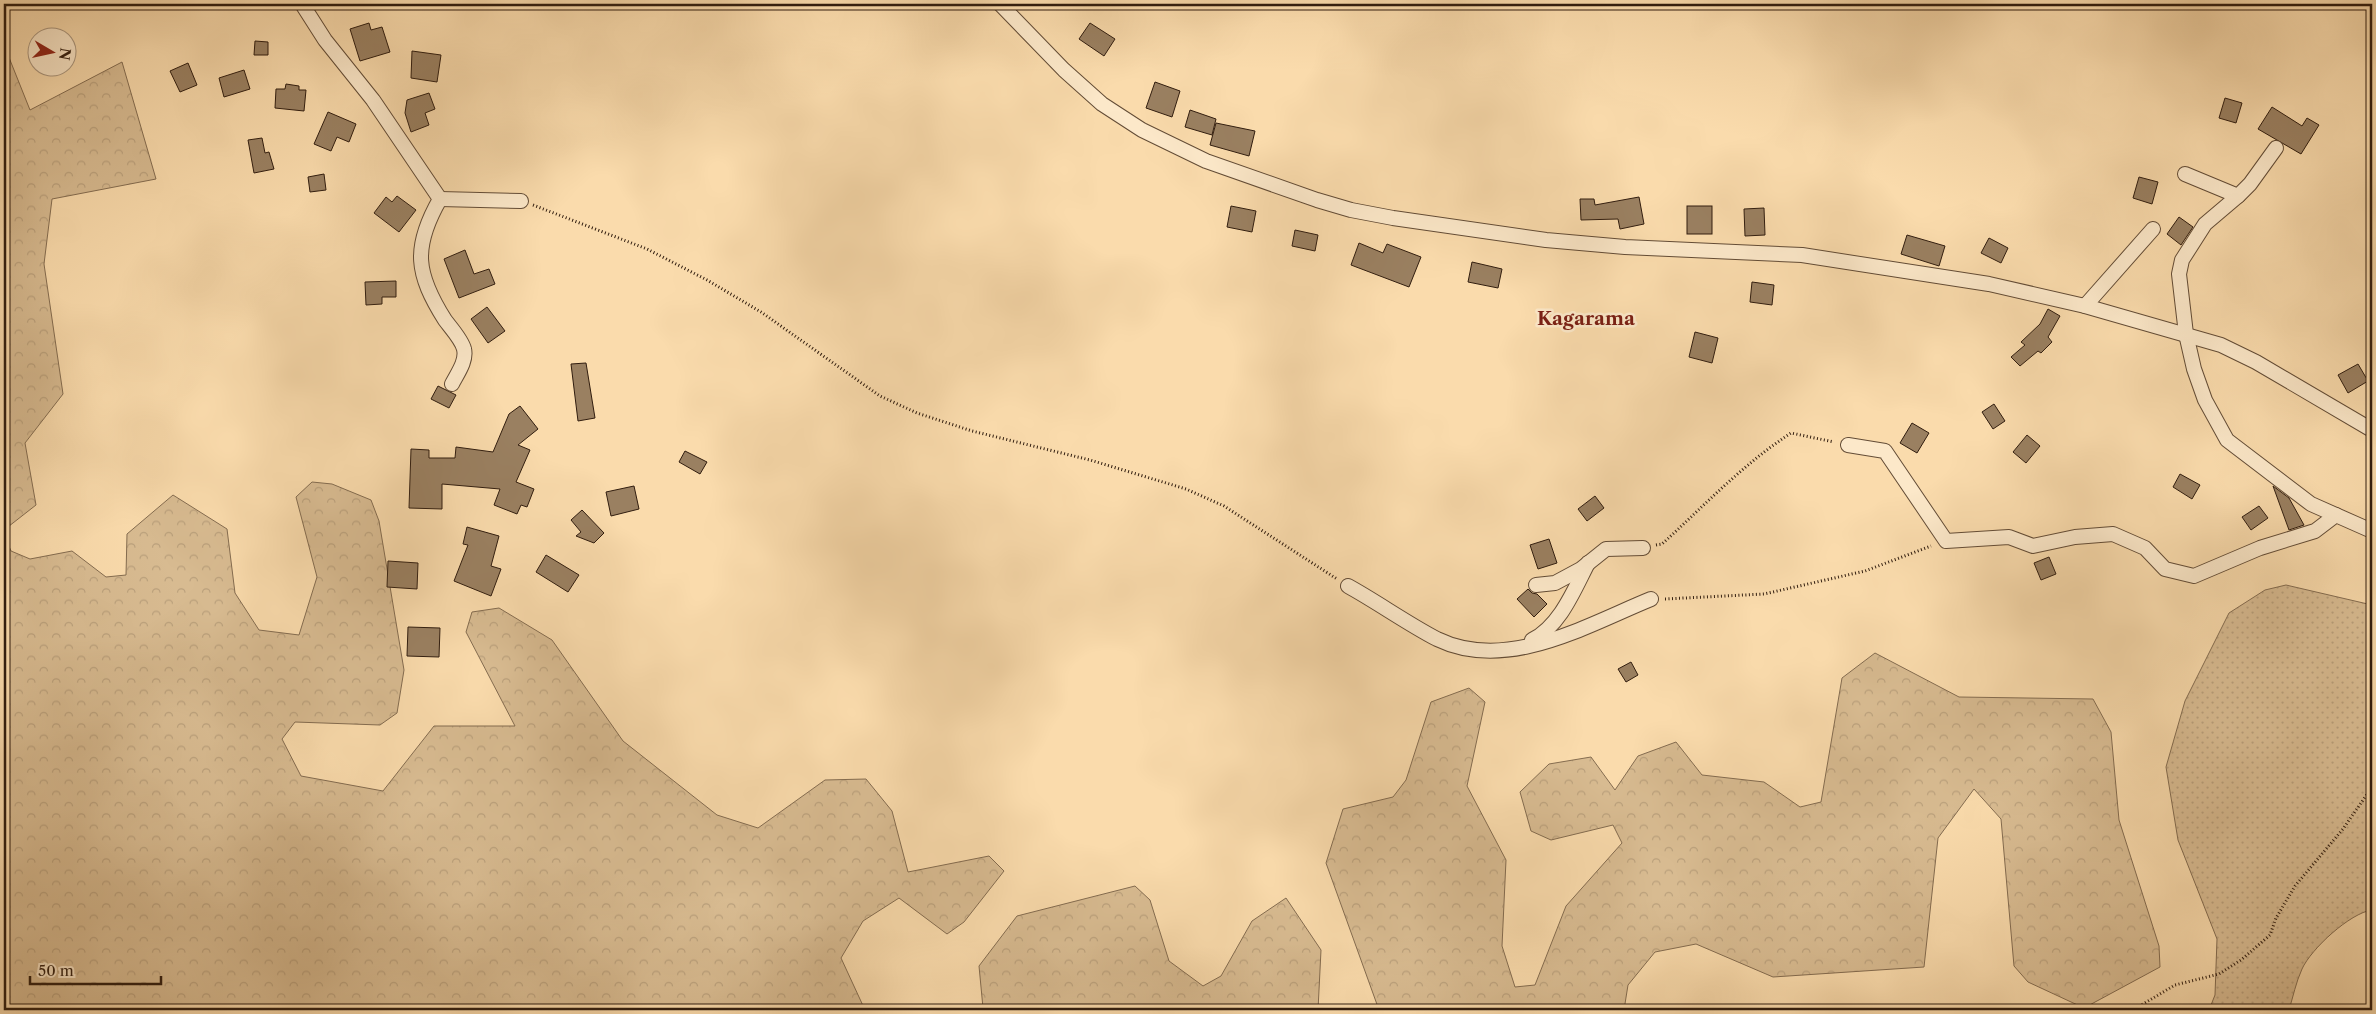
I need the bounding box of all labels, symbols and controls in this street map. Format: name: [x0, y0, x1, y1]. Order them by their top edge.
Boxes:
north arrow: [28, 28, 78, 78]
text: N: [55, 47, 75, 61]
district label: Kagarama: [1537, 307, 1636, 330]
scale bar: [30, 954, 161, 986]
text: 50 m: [38, 961, 74, 980]

